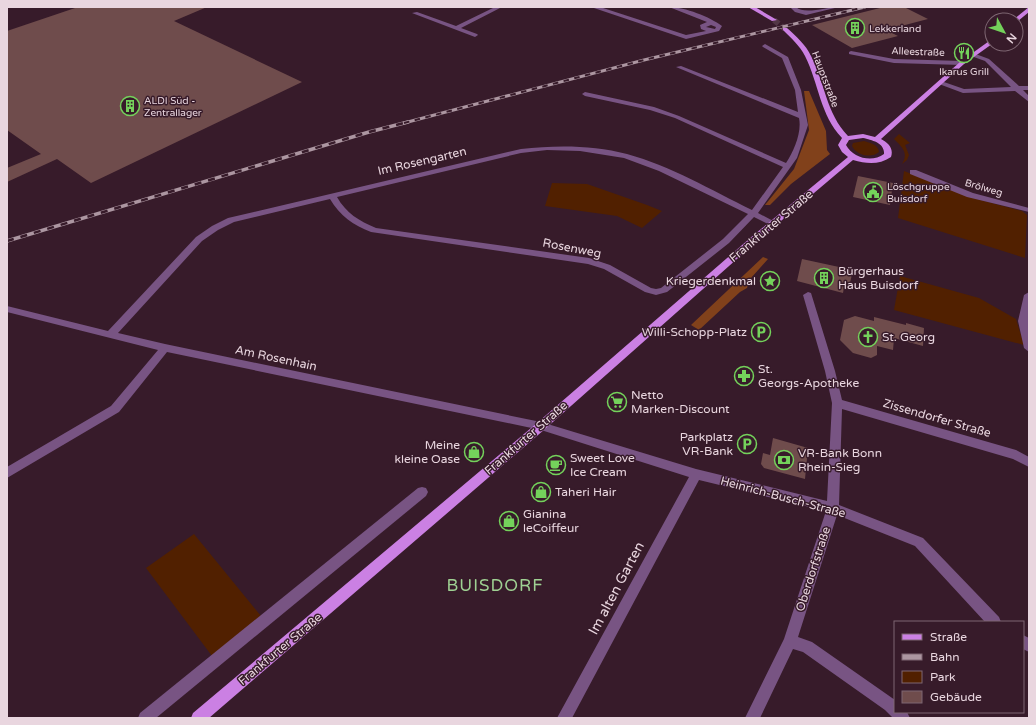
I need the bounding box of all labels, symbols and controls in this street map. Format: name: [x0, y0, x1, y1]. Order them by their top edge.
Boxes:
north arrow: [984, 12, 1024, 52]
building icon: Lekkerland: [844, 17, 866, 39]
place label: Lekkerland: [869, 23, 921, 35]
text: N: [1003, 31, 1019, 46]
restaurant icon: Ikarus Grill: [953, 42, 975, 64]
street label: Alleestraße: [891, 45, 945, 59]
street label: Hauptstraße: [809, 50, 841, 109]
place label: Ikarus Grill: [939, 66, 989, 78]
building icon: ALDI Süd - Zentrallager: [119, 95, 141, 117]
place label: ALDI Süd - Zentrallager: [144, 95, 202, 119]
street label: Im Rosengarten: [376, 144, 468, 178]
street label: Brölweg: [963, 177, 1004, 199]
public building icon: Löschgruppe Buisdorf: [862, 181, 884, 203]
place label: Löschgruppe Buisdorf: [887, 181, 950, 205]
street label: Frankfurter Straße: [726, 187, 816, 265]
street label: Rosenweg: [542, 235, 602, 261]
place label: Bürgerhaus Haus Buisdorf: [838, 264, 919, 292]
building icon: Bürgerhaus Haus Buisdorf: [813, 267, 835, 289]
place icon: Kriegerdenkmal: [759, 270, 781, 292]
place label: Kriegerdenkmal: [666, 274, 756, 288]
parking icon: Willi-Schopp-Platz: [750, 321, 772, 343]
place label: Willi-Schopp-Platz: [642, 325, 747, 339]
church icon: St. Georg: [857, 326, 879, 348]
place label: St. Georg: [882, 330, 935, 344]
street label: Am Rosenhain: [234, 343, 318, 373]
place label: St. Georgs-Apotheke: [758, 362, 859, 390]
pharmacy icon: St. Georgs-Apotheke: [733, 365, 755, 387]
place label: Netto Marken-Discount: [631, 388, 730, 416]
supermarket icon: Netto Marken-Discount: [606, 391, 628, 413]
street label: Zissendorfer Straße: [881, 396, 993, 440]
street label: Frankfurter Straße: [482, 398, 570, 478]
place label: Parkplatz VR-Bank: [680, 430, 733, 458]
parking icon: Parkplatz VR-Bank: [736, 433, 758, 455]
place label: Meine kleine Oase: [395, 438, 460, 466]
shop icon: Meine kleine Oase: [463, 441, 485, 463]
place label: VR-Bank Bonn Rhein-Sieg: [798, 446, 882, 474]
bank icon: VR-Bank Bonn Rhein-Sieg: [773, 449, 795, 471]
place label: Sweet Love Ice Cream: [570, 451, 635, 479]
cafe icon: Sweet Love Ice Cream: [545, 454, 567, 476]
street label: Heinrich-Busch-Straße: [719, 474, 847, 521]
shop icon: Taheri Hair: [530, 481, 552, 503]
place label: Taheri Hair: [555, 485, 617, 499]
place label: Gianina leCoiffeur: [523, 507, 579, 535]
shop icon: Gianina leCoiffeur: [498, 510, 520, 532]
street label: Oberdorfstraße: [793, 525, 833, 613]
street label: Im alten Garten: [585, 539, 648, 638]
district label: BUISDORF: [447, 575, 544, 596]
street label: Frankfurter Straße: [235, 610, 325, 688]
legend: [894, 621, 1024, 713]
text: Straße: [930, 630, 967, 644]
text: Bahn: [930, 650, 960, 664]
text: Park: [930, 670, 956, 684]
text: Gebäude: [930, 690, 982, 704]

